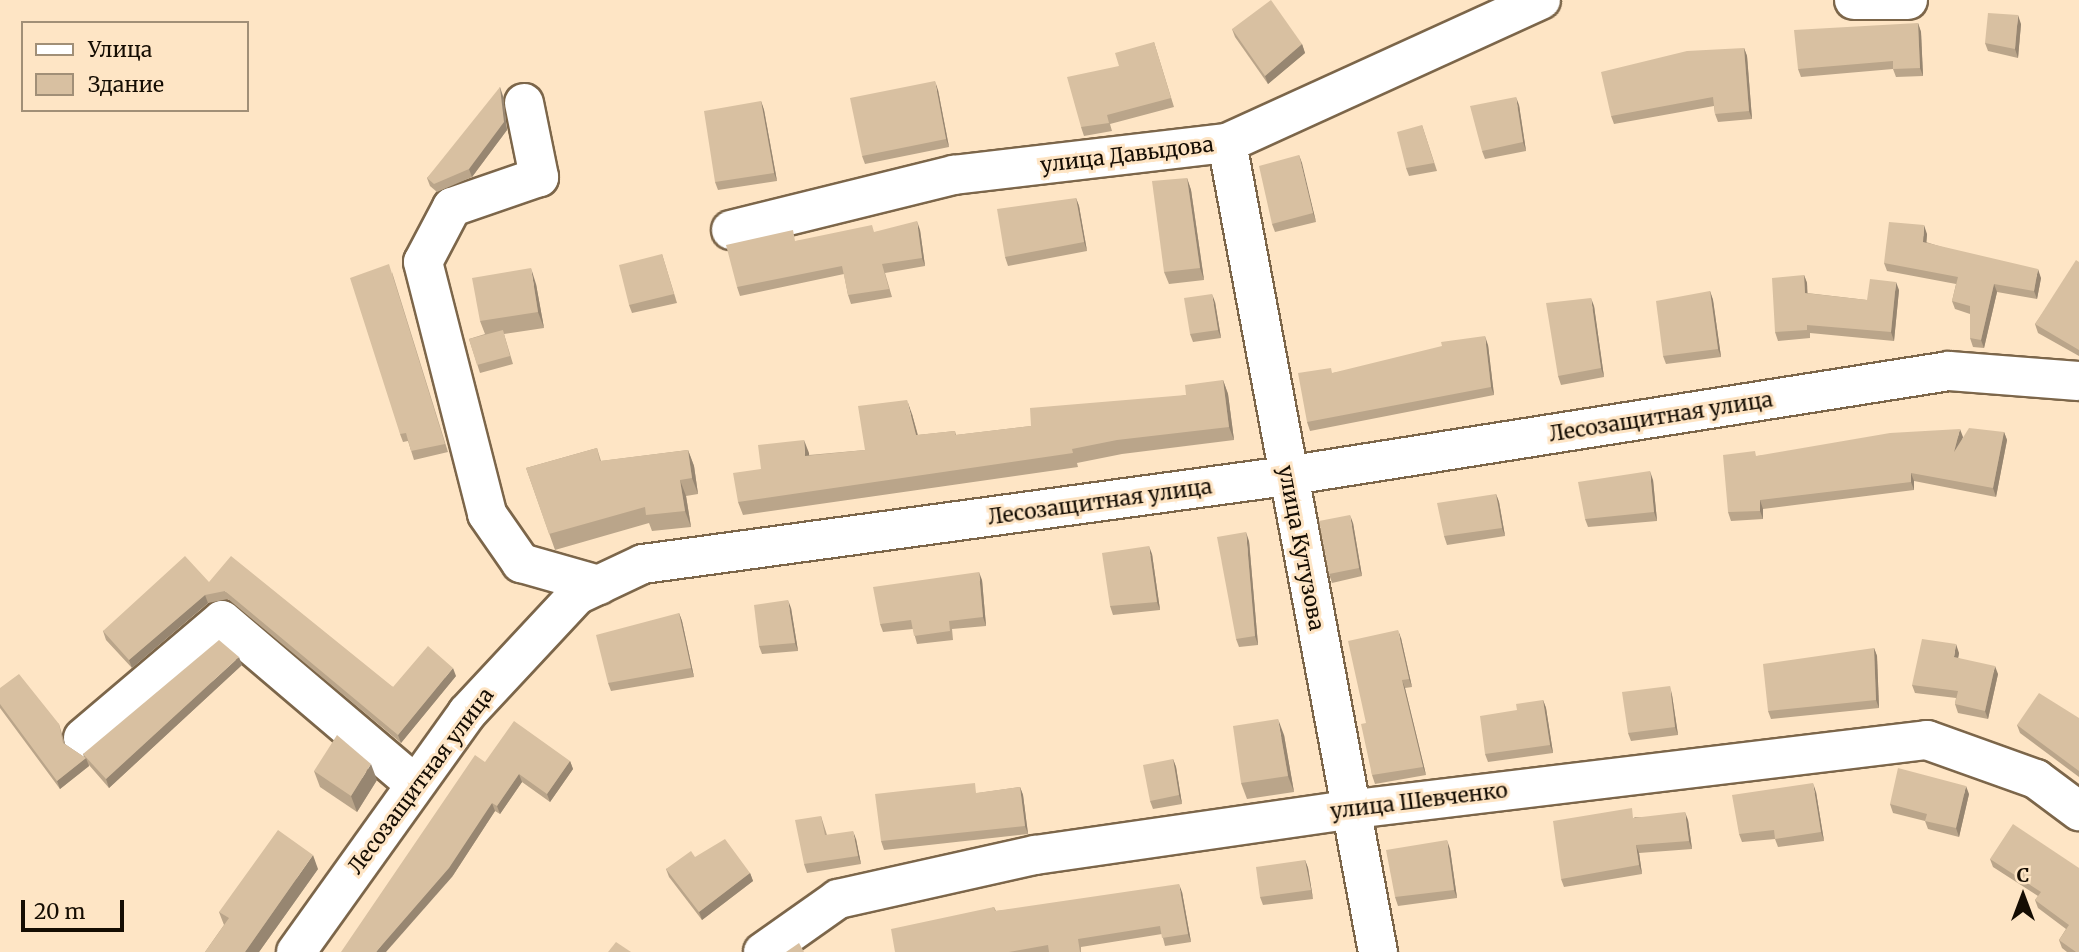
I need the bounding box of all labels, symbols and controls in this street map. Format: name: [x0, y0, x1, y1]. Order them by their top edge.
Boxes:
legend: [21, 21, 248, 112]
text: Улица: [88, 36, 152, 63]
text: Здание: [88, 71, 164, 98]
street label: улица Давыдова: [1039, 132, 1215, 178]
street label: Лесозащитная улица: [1547, 387, 1775, 447]
street label: улица Кутузова: [1273, 463, 1329, 633]
street label: Лесозащитная улица: [986, 474, 1214, 530]
street label: Лесозащитная улица: [343, 683, 499, 879]
street label: улица Шевченко: [1329, 778, 1509, 824]
north arrow: [1988, 861, 2058, 931]
text: С: [2017, 863, 2029, 887]
scale bar: [24, 886, 128, 930]
text: 20 m: [34, 898, 85, 925]

